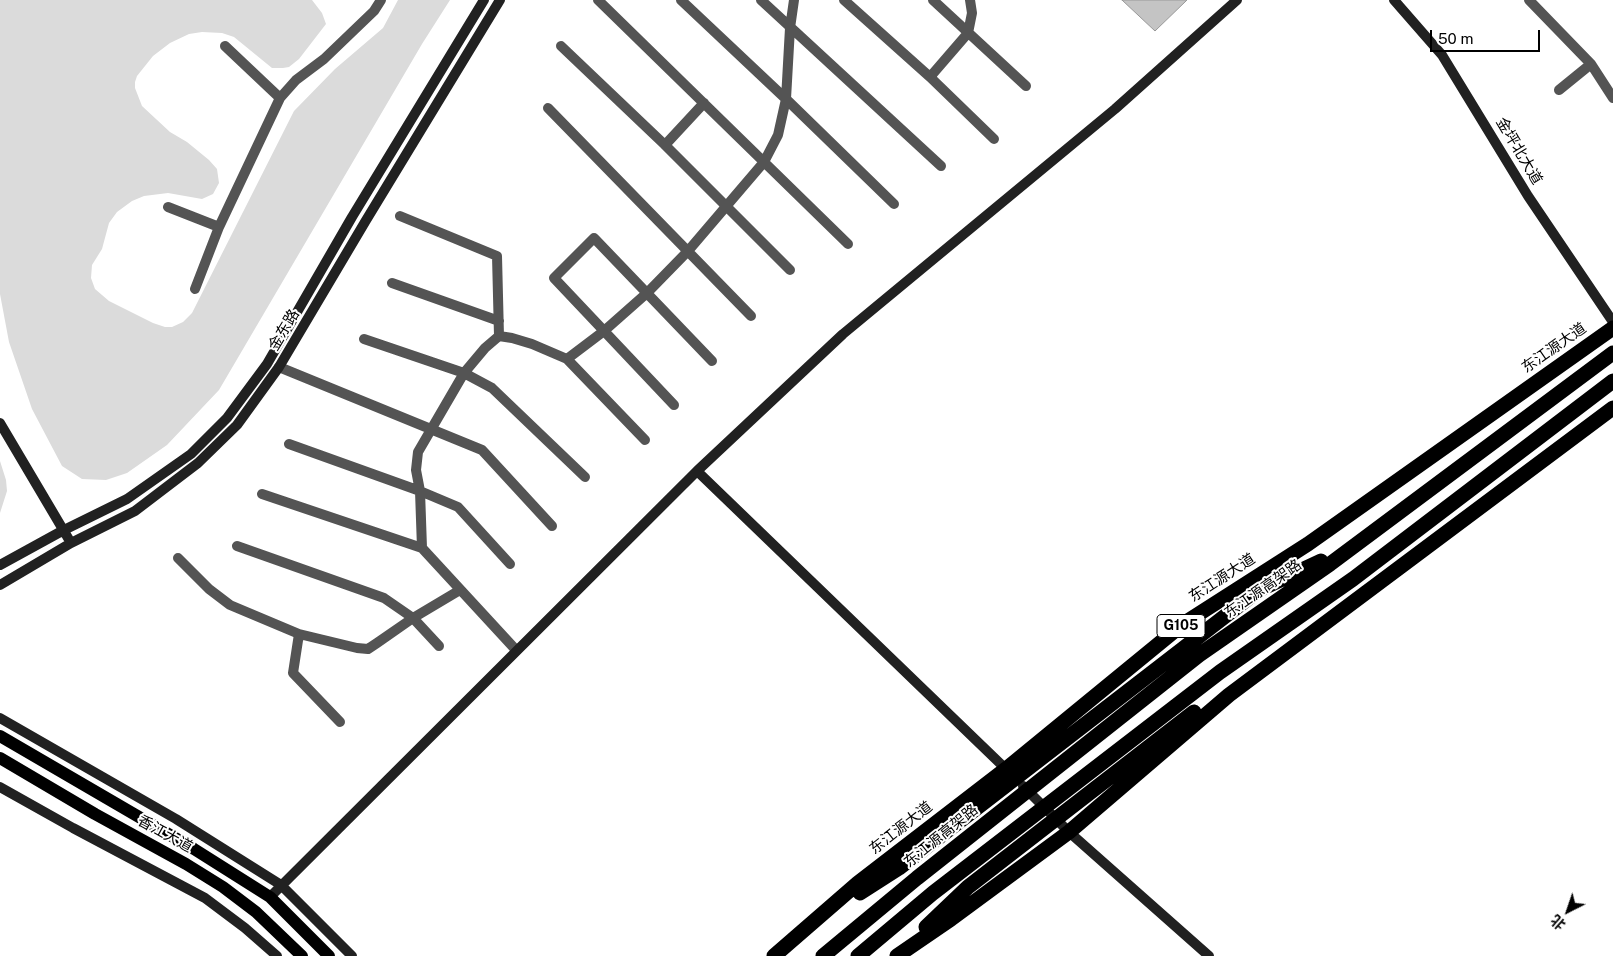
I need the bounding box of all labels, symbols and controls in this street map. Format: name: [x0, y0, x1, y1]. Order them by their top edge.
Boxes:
scale bar: [1433, 20, 1543, 52]
text: 50 m: [1438, 30, 1473, 47]
street label: 金坪北大道: [1492, 114, 1546, 188]
street label: 金东路: [265, 306, 303, 354]
street label: 东江源大道: [1518, 319, 1590, 377]
street label: 东江源大道: [1186, 550, 1258, 606]
street label: 东江源高架路: [1221, 556, 1305, 622]
road number: G105: [1157, 614, 1205, 638]
street label: 东江源大道: [866, 798, 936, 858]
street label: 东江源高架路: [900, 801, 982, 871]
street label: 香江大道: [134, 812, 196, 856]
north arrow: [1543, 886, 1593, 936]
text: 北: [1548, 912, 1569, 933]

